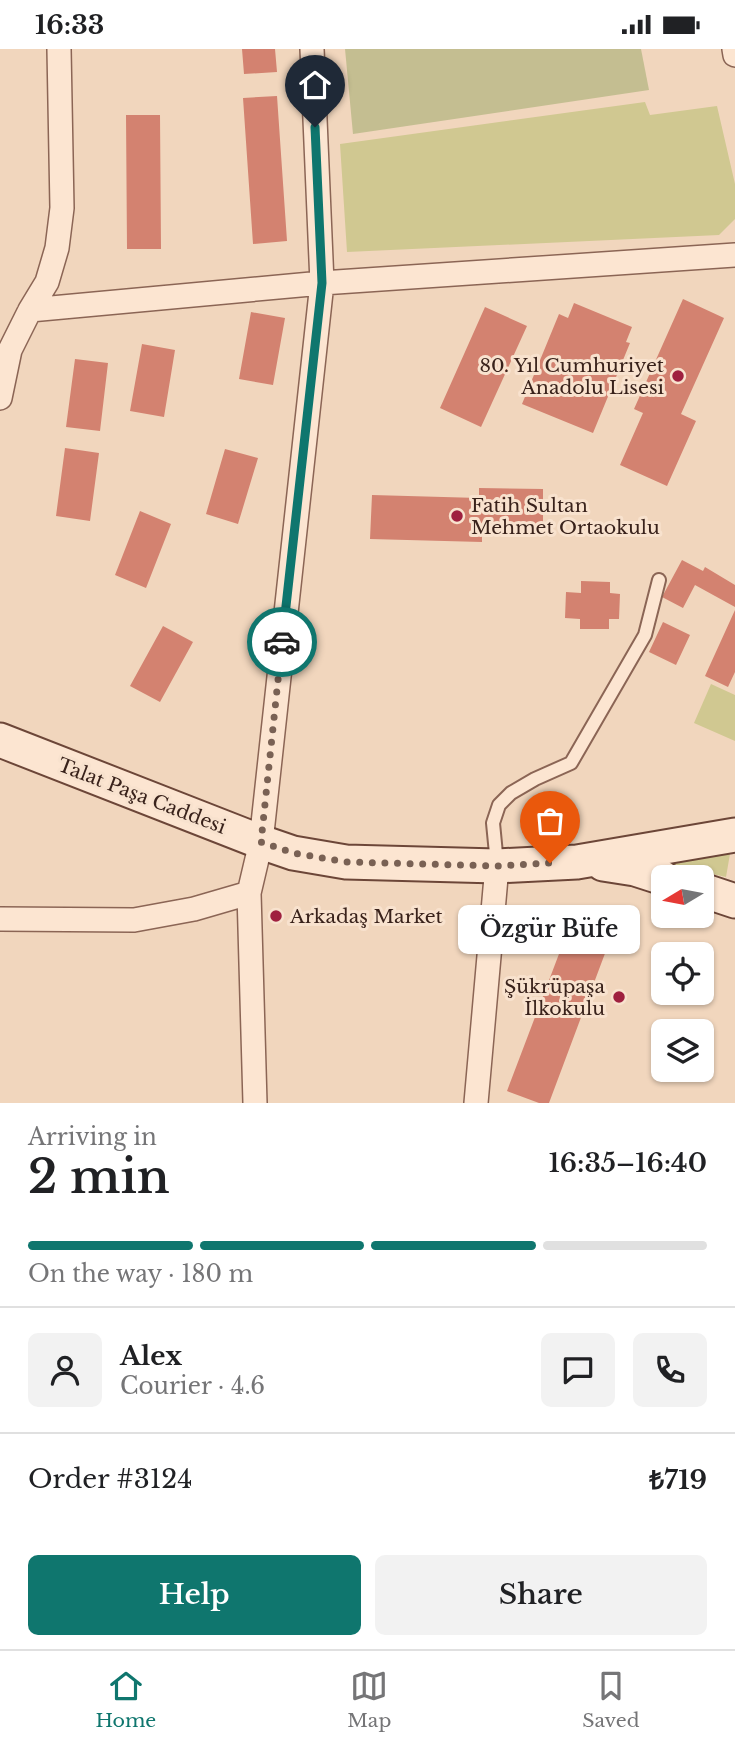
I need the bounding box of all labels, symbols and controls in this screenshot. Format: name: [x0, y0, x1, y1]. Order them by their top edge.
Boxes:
text: 16:33: [35, 9, 104, 41]
pin: [285, 55, 345, 127]
icon: home: [296, 66, 334, 104]
place label: 80. Yıl Cumhuriyet Anadolu Lisesi: [479, 354, 665, 399]
marker: 80. Yıl Cumhuriyet Anadolu Lisesi: [670, 368, 686, 384]
place label: Fatih Sultan Mehmet Ortaokulu: [471, 494, 660, 539]
marker: Fatih Sultan Mehmet Ortaokulu: [449, 508, 465, 524]
courier: [247, 607, 317, 677]
icon: car: [263, 623, 301, 661]
street label: Talat Paşa Caddesi: [55, 753, 230, 839]
pin: [520, 791, 580, 863]
icon: bag: [531, 802, 569, 840]
north arrow: [651, 865, 714, 927]
map controls: [651, 865, 714, 1082]
place label: Arkadaş Market: [289, 905, 444, 928]
callout: Özgür Büfe: [459, 905, 641, 954]
marker: Arkadaş Market: [268, 908, 284, 924]
text: Özgür Büfe: [480, 915, 618, 943]
button: locate: [651, 942, 714, 1005]
place label: Şükrüpaşa İlkokulu: [504, 975, 605, 1020]
marker: Şükrüpaşa İlkokulu: [611, 989, 627, 1005]
button: layers: [651, 1019, 714, 1082]
text: Arriving in: [28, 1123, 157, 1151]
text: 16:35–16:40: [548, 1147, 707, 1179]
text: 2 min: [28, 1148, 170, 1205]
text: On the way · 180 m: [28, 1260, 253, 1288]
button: person: [28, 1333, 102, 1407]
button: chat: [541, 1333, 615, 1407]
button: phone: [633, 1333, 707, 1407]
text: Alex: [120, 1340, 182, 1372]
text: Courier · 4.6: [120, 1372, 265, 1400]
text: Order #3124: [28, 1463, 193, 1495]
text: ₺719: [649, 1464, 707, 1496]
button: Help: [28, 1555, 361, 1635]
button: Share: [375, 1555, 707, 1635]
tab: Home: [95, 1667, 156, 1732]
tab: Map: [347, 1667, 391, 1732]
tab: Saved: [582, 1667, 640, 1732]

